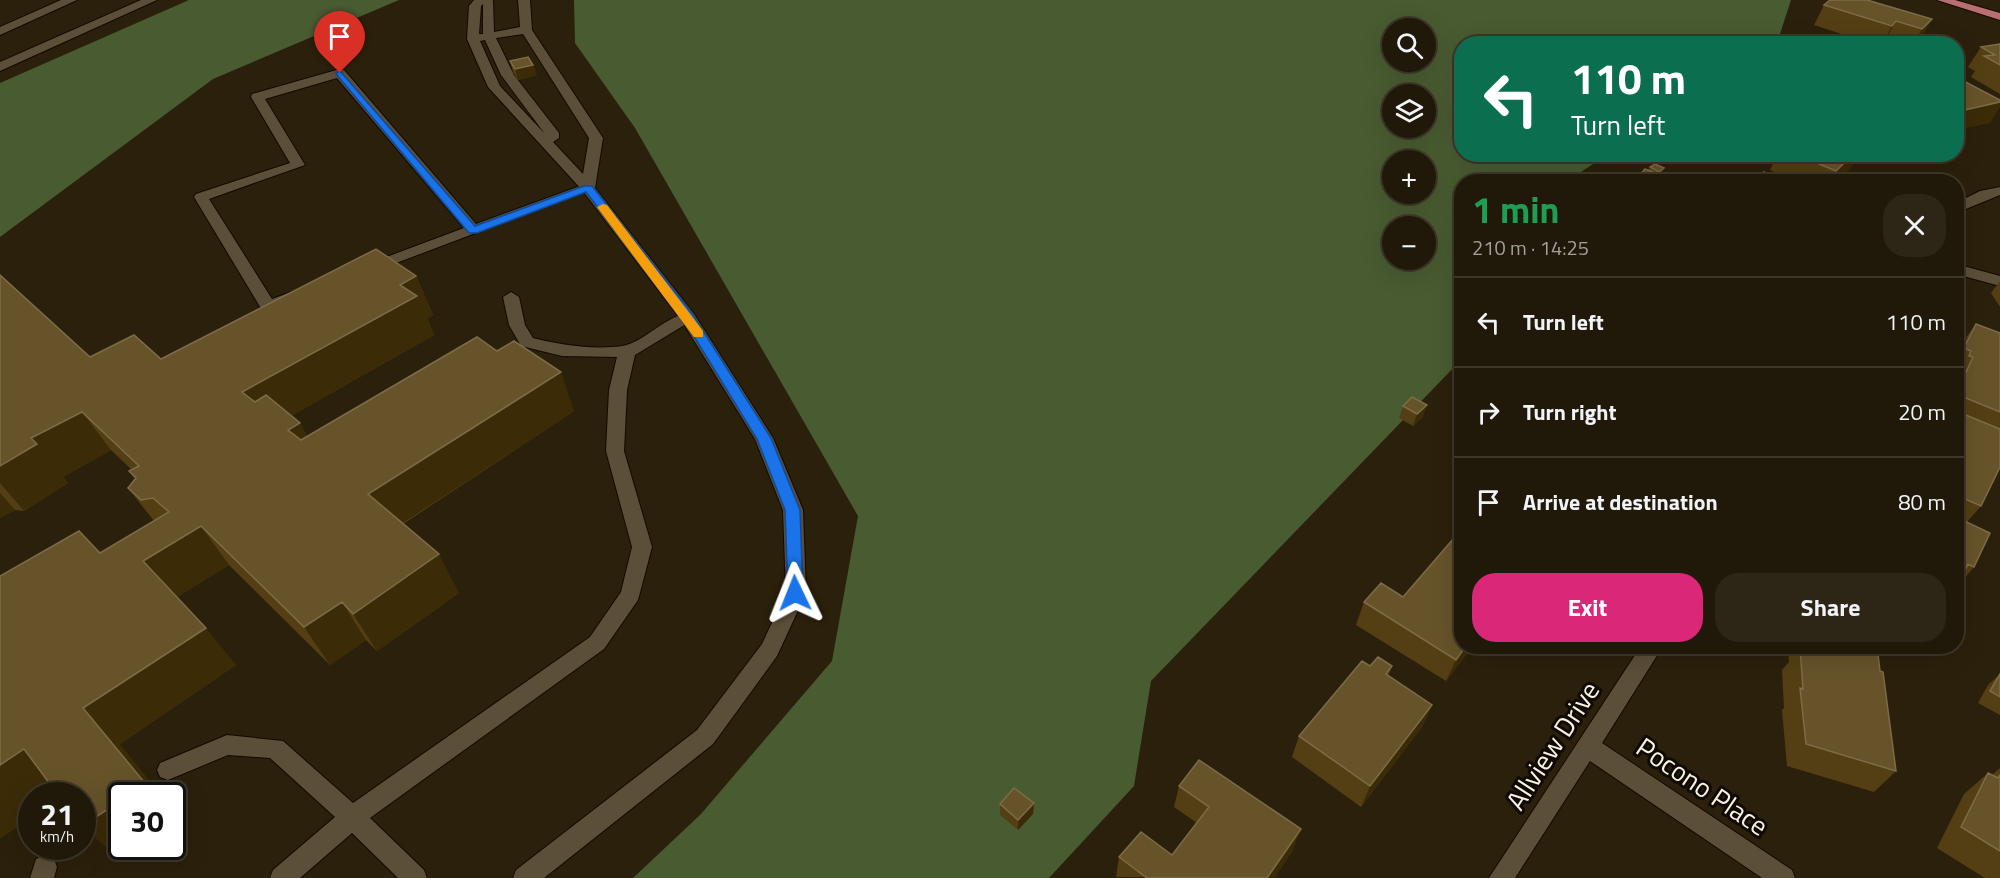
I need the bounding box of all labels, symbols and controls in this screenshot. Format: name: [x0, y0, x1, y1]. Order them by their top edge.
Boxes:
pin: [314, 11, 365, 73]
map controls: [1382, 18, 1436, 270]
button: search: [1382, 18, 1436, 72]
icon: arrive: [323, 20, 356, 53]
text: 110 m: [1571, 46, 1686, 110]
icon: left: [1472, 60, 1550, 138]
button: layers: [1382, 84, 1436, 138]
text: Turn left: [1571, 104, 1665, 145]
button: +: [1382, 150, 1436, 204]
text: 1 min: [1472, 182, 1559, 237]
button: close: [1883, 194, 1946, 257]
button: −: [1382, 216, 1436, 270]
text: 210 m · 14:25: [1472, 232, 1589, 263]
text: Turn left: [1523, 305, 1604, 339]
text: 110 m: [1886, 305, 1946, 339]
icon: left: [1472, 306, 1505, 339]
text: Turn right: [1523, 395, 1617, 429]
text: 20 m: [1898, 395, 1946, 429]
icon: right: [1472, 396, 1505, 429]
text: Arrive at destination: [1523, 485, 1718, 519]
text: 80 m: [1898, 485, 1946, 519]
icon: arrive: [1472, 486, 1505, 519]
position arrow: [763, 561, 827, 625]
button: Exit: [1472, 573, 1703, 642]
button: Share: [1715, 573, 1946, 642]
street label: Allview Drive: [1495, 673, 1609, 818]
street label: Pocono Place: [1628, 726, 1777, 845]
speed limit sign: 30: [108, 782, 186, 860]
text: 21: [40, 791, 74, 837]
text: km/h: [40, 825, 74, 848]

